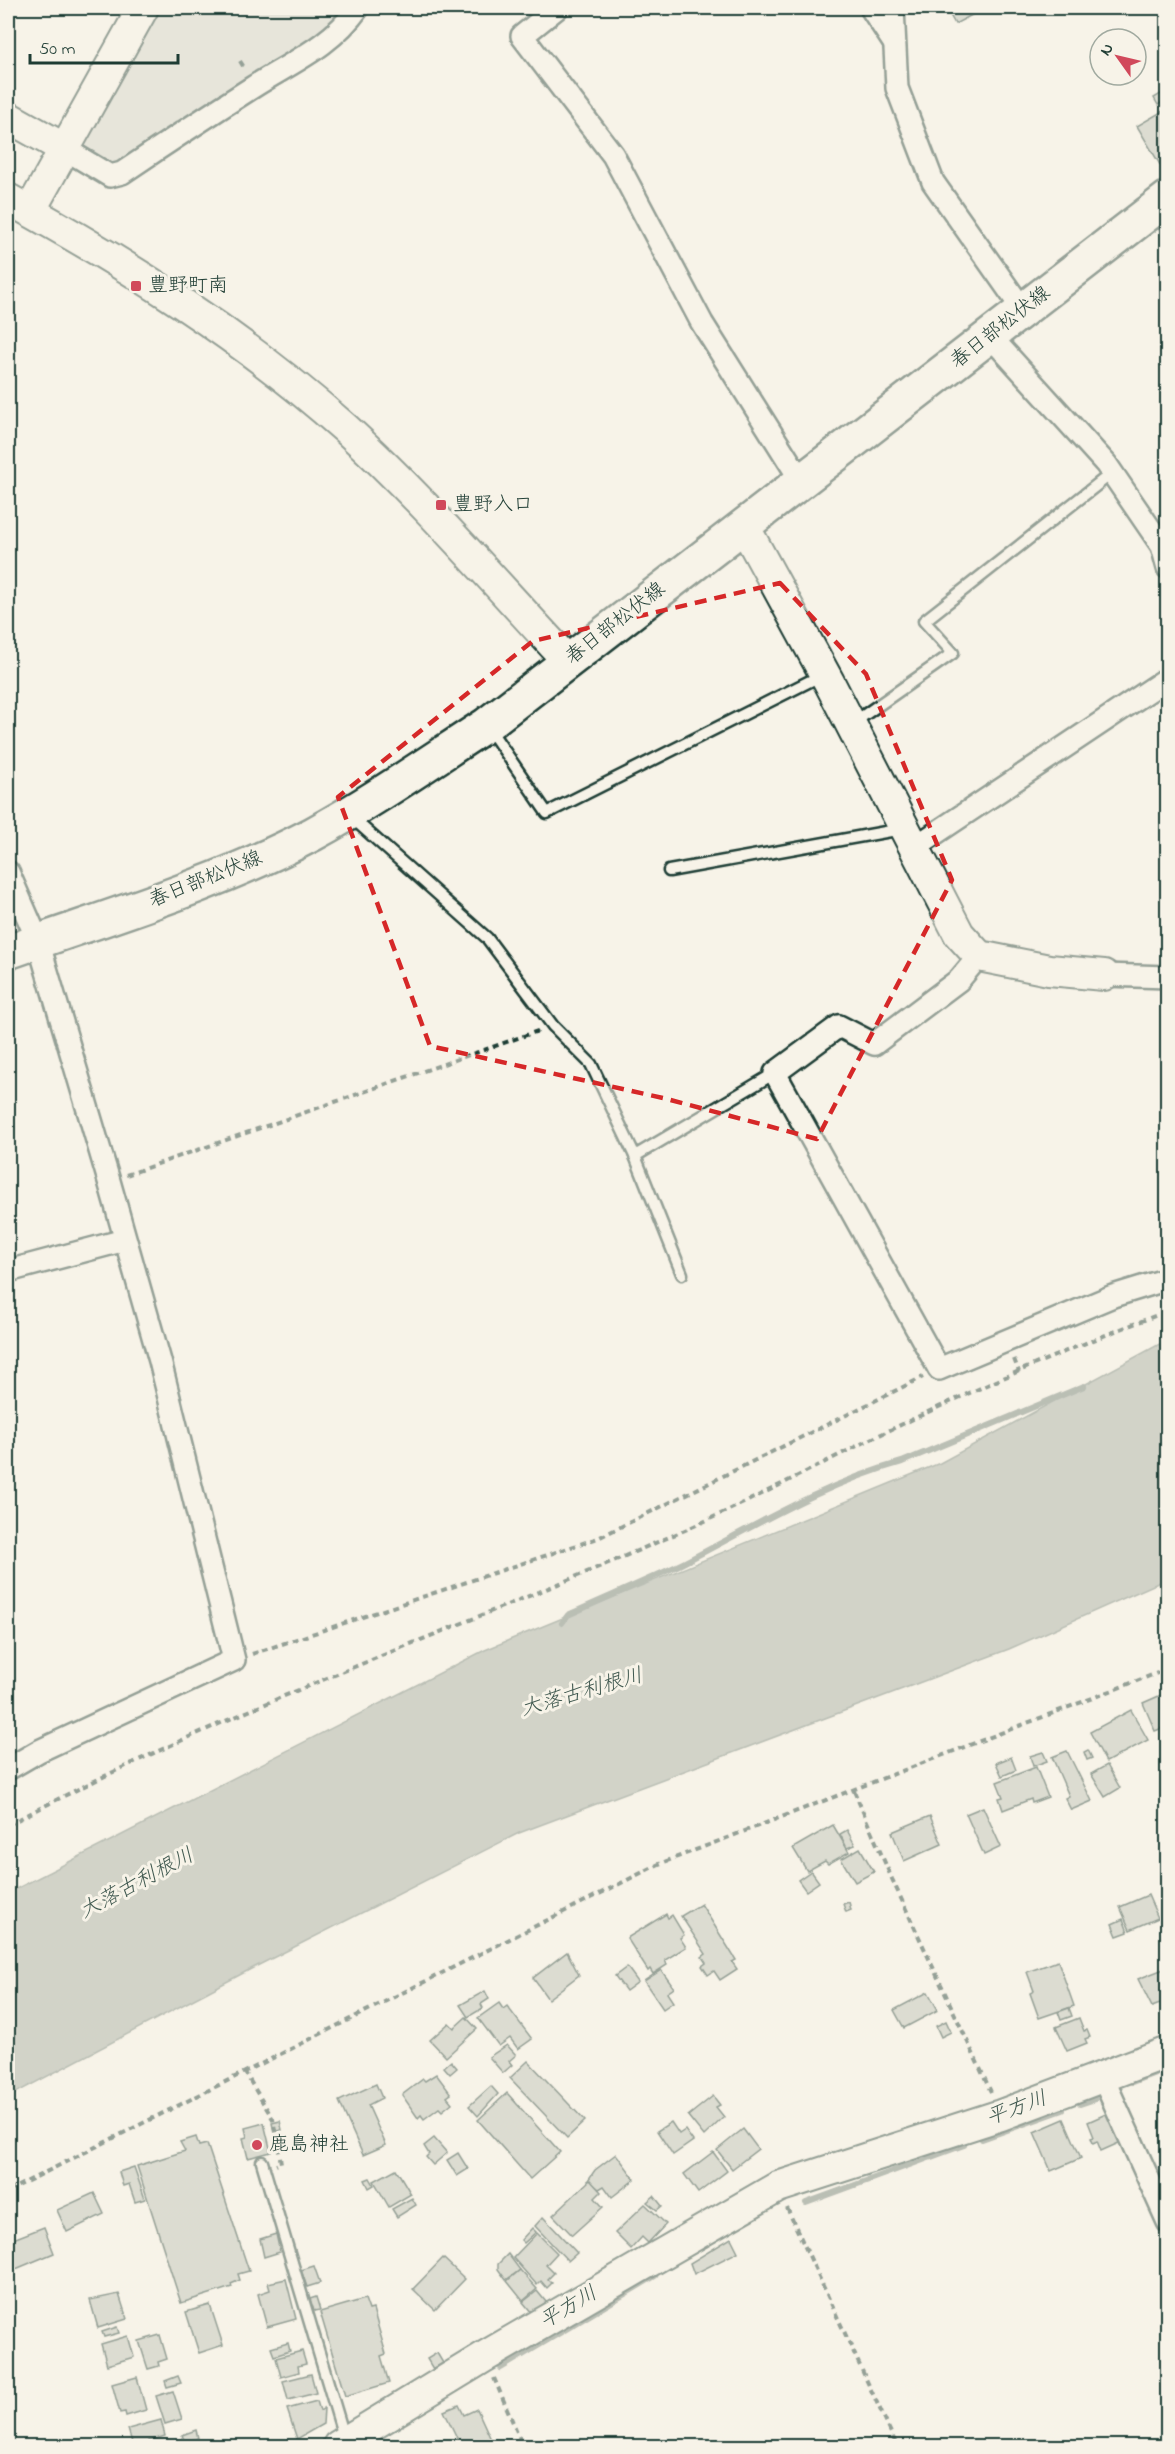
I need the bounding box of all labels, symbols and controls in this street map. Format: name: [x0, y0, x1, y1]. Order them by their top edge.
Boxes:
scale bar: [30, 27, 178, 65]
north arrow: [1088, 27, 1148, 87]
text: 50 m: [39, 37, 76, 63]
text: N: [1094, 38, 1120, 61]
place label: 豊野町南: [148, 272, 228, 301]
marker: 豊野町南: [129, 279, 143, 293]
street label: 春日部松伏線: [945, 280, 1057, 376]
place label: 豊野入口: [453, 491, 533, 520]
marker: 豊野入口: [434, 498, 448, 512]
street label: 春日部松伏線: [560, 576, 672, 672]
street label: 春日部松伏線: [145, 844, 267, 916]
water label: 大落古利根川: [517, 1661, 647, 1725]
water label: 大落古利根川: [74, 1841, 200, 1927]
water label: 平方川: [982, 2084, 1052, 2134]
place label: 鹿島神社: [269, 2131, 349, 2160]
marker: 鹿島神社: [250, 2138, 264, 2152]
water label: 平方川: [534, 2279, 604, 2337]

